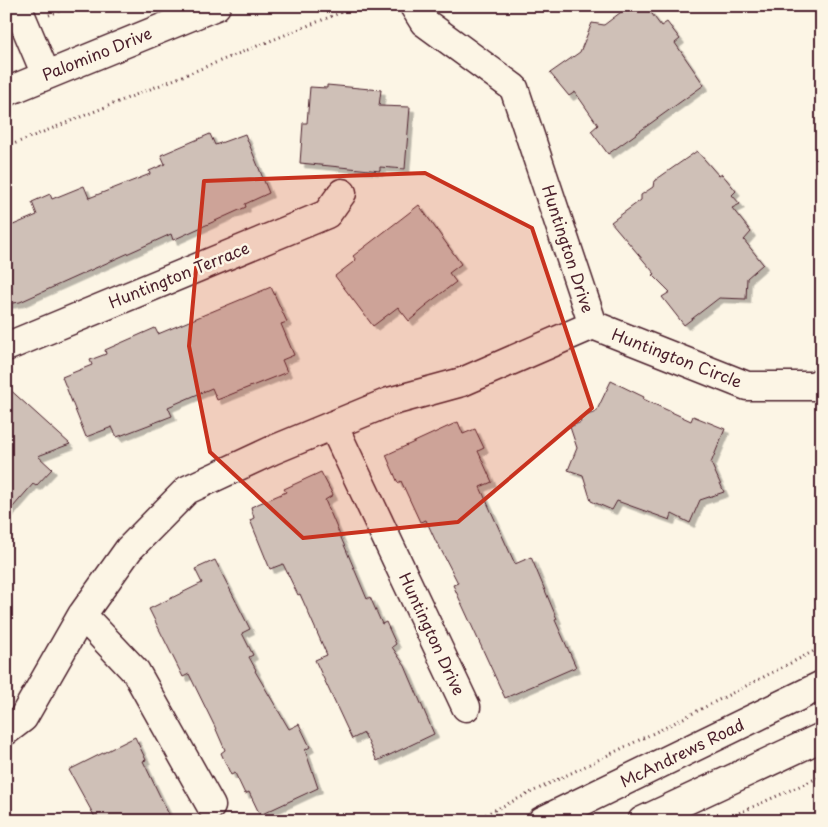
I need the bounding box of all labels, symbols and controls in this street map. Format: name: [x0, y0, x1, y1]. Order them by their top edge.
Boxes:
street label: Palomino Drive: [38, 20, 155, 86]
street label: Huntington Drive: [537, 182, 601, 316]
street label: Huntington Terrace: [105, 235, 253, 313]
street label: Huntington Circle: [609, 321, 746, 393]
street label: Huntington Drive: [394, 568, 472, 699]
street label: McAndrews Road: [615, 712, 748, 793]

